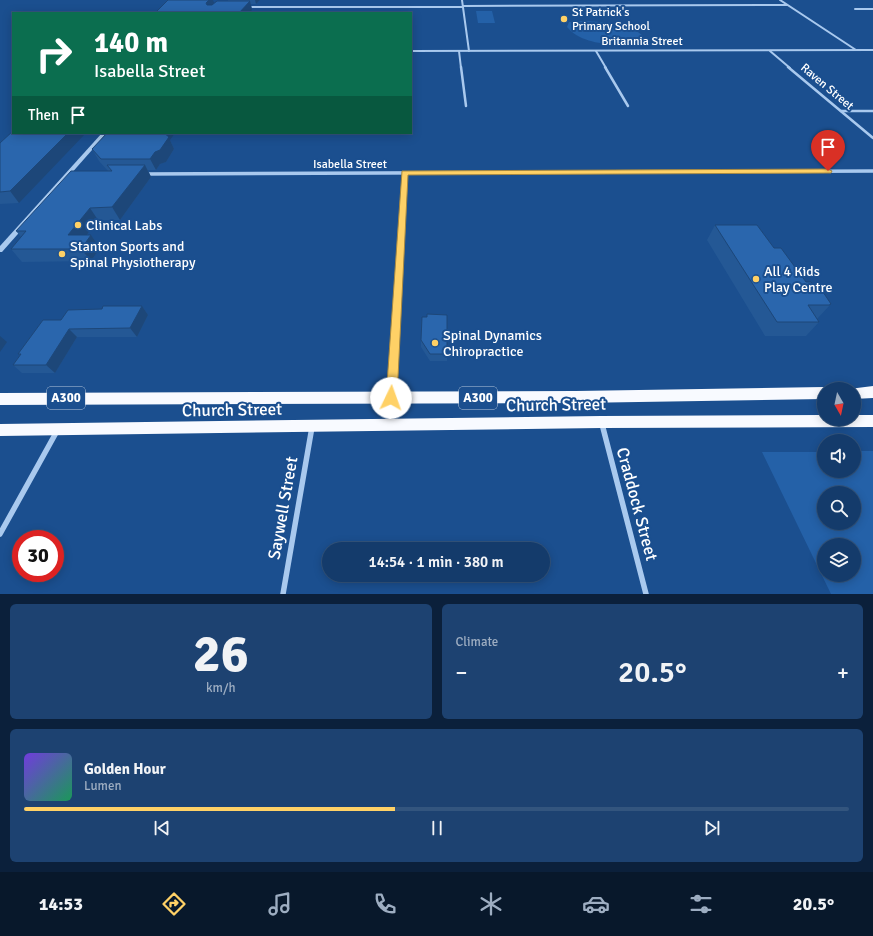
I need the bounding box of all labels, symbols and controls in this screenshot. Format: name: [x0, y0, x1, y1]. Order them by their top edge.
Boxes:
place label: St Patrick's Primary School: [572, 5, 650, 34]
marker: St Patrick's Primary School: [559, 14, 569, 24]
text: 140 m: [94, 26, 168, 60]
icon: right: [28, 28, 80, 80]
street label: Britannia Street: [601, 34, 683, 49]
text: Isabella Street: [94, 60, 205, 82]
street label: Raven Street: [797, 60, 857, 114]
icon: arrive: [67, 104, 89, 126]
text: Then: [28, 106, 59, 124]
pin: [811, 130, 845, 171]
icon: arrive: [817, 136, 839, 158]
street label: Isabella Street: [313, 157, 387, 172]
place label: Clinical Labs: [86, 217, 162, 234]
marker: Clinical Labs: [73, 220, 83, 230]
place label: Stanton Sports and Spinal Physiotherapy: [70, 238, 196, 271]
marker: Stanton Sports and Spinal Physiotherapy: [57, 249, 67, 259]
place label: All 4 Kids Play Centre: [764, 263, 832, 296]
marker: All 4 Kids Play Centre: [751, 274, 761, 284]
place label: Spinal Dynamics Chiropractice: [443, 327, 542, 360]
marker: Spinal Dynamics Chiropractice: [430, 338, 440, 348]
position arrow: [370, 377, 412, 419]
north arrow: [817, 382, 861, 426]
map controls: [817, 382, 861, 582]
road number: A300: [47, 387, 85, 409]
road number: A300: [459, 387, 497, 409]
street label: Church Street: [506, 394, 606, 416]
street label: Church Street: [182, 399, 282, 421]
button: sound: [817, 434, 861, 478]
street label: Craddock Street: [612, 445, 662, 563]
street label: Saywell Street: [264, 455, 302, 561]
button: search: [817, 486, 861, 530]
speed limit sign: 30: [12, 530, 64, 582]
button: layers: [817, 538, 861, 582]
text: 14:54 · 1 min · 380 m: [369, 553, 503, 571]
text: 26: [193, 622, 249, 686]
text: Climate: [456, 634, 498, 650]
text: 20.5°: [618, 654, 686, 691]
text: −: [456, 659, 467, 686]
text: +: [837, 659, 849, 686]
text: km/h: [206, 680, 235, 696]
text: Golden Hour: [84, 760, 166, 778]
text: Lumen: [84, 778, 122, 794]
icon: previous: [151, 817, 173, 839]
icon: pause: [426, 817, 448, 839]
icon: next: [701, 817, 723, 839]
icon: directions: [160, 890, 188, 918]
icon: music: [266, 890, 294, 918]
icon: phone: [371, 890, 399, 918]
icon: climate: [477, 890, 505, 918]
icon: car: [582, 890, 610, 918]
icon: filters: [687, 890, 715, 918]
text: 14:53: [39, 893, 83, 915]
text: 20.5°: [793, 893, 834, 915]

